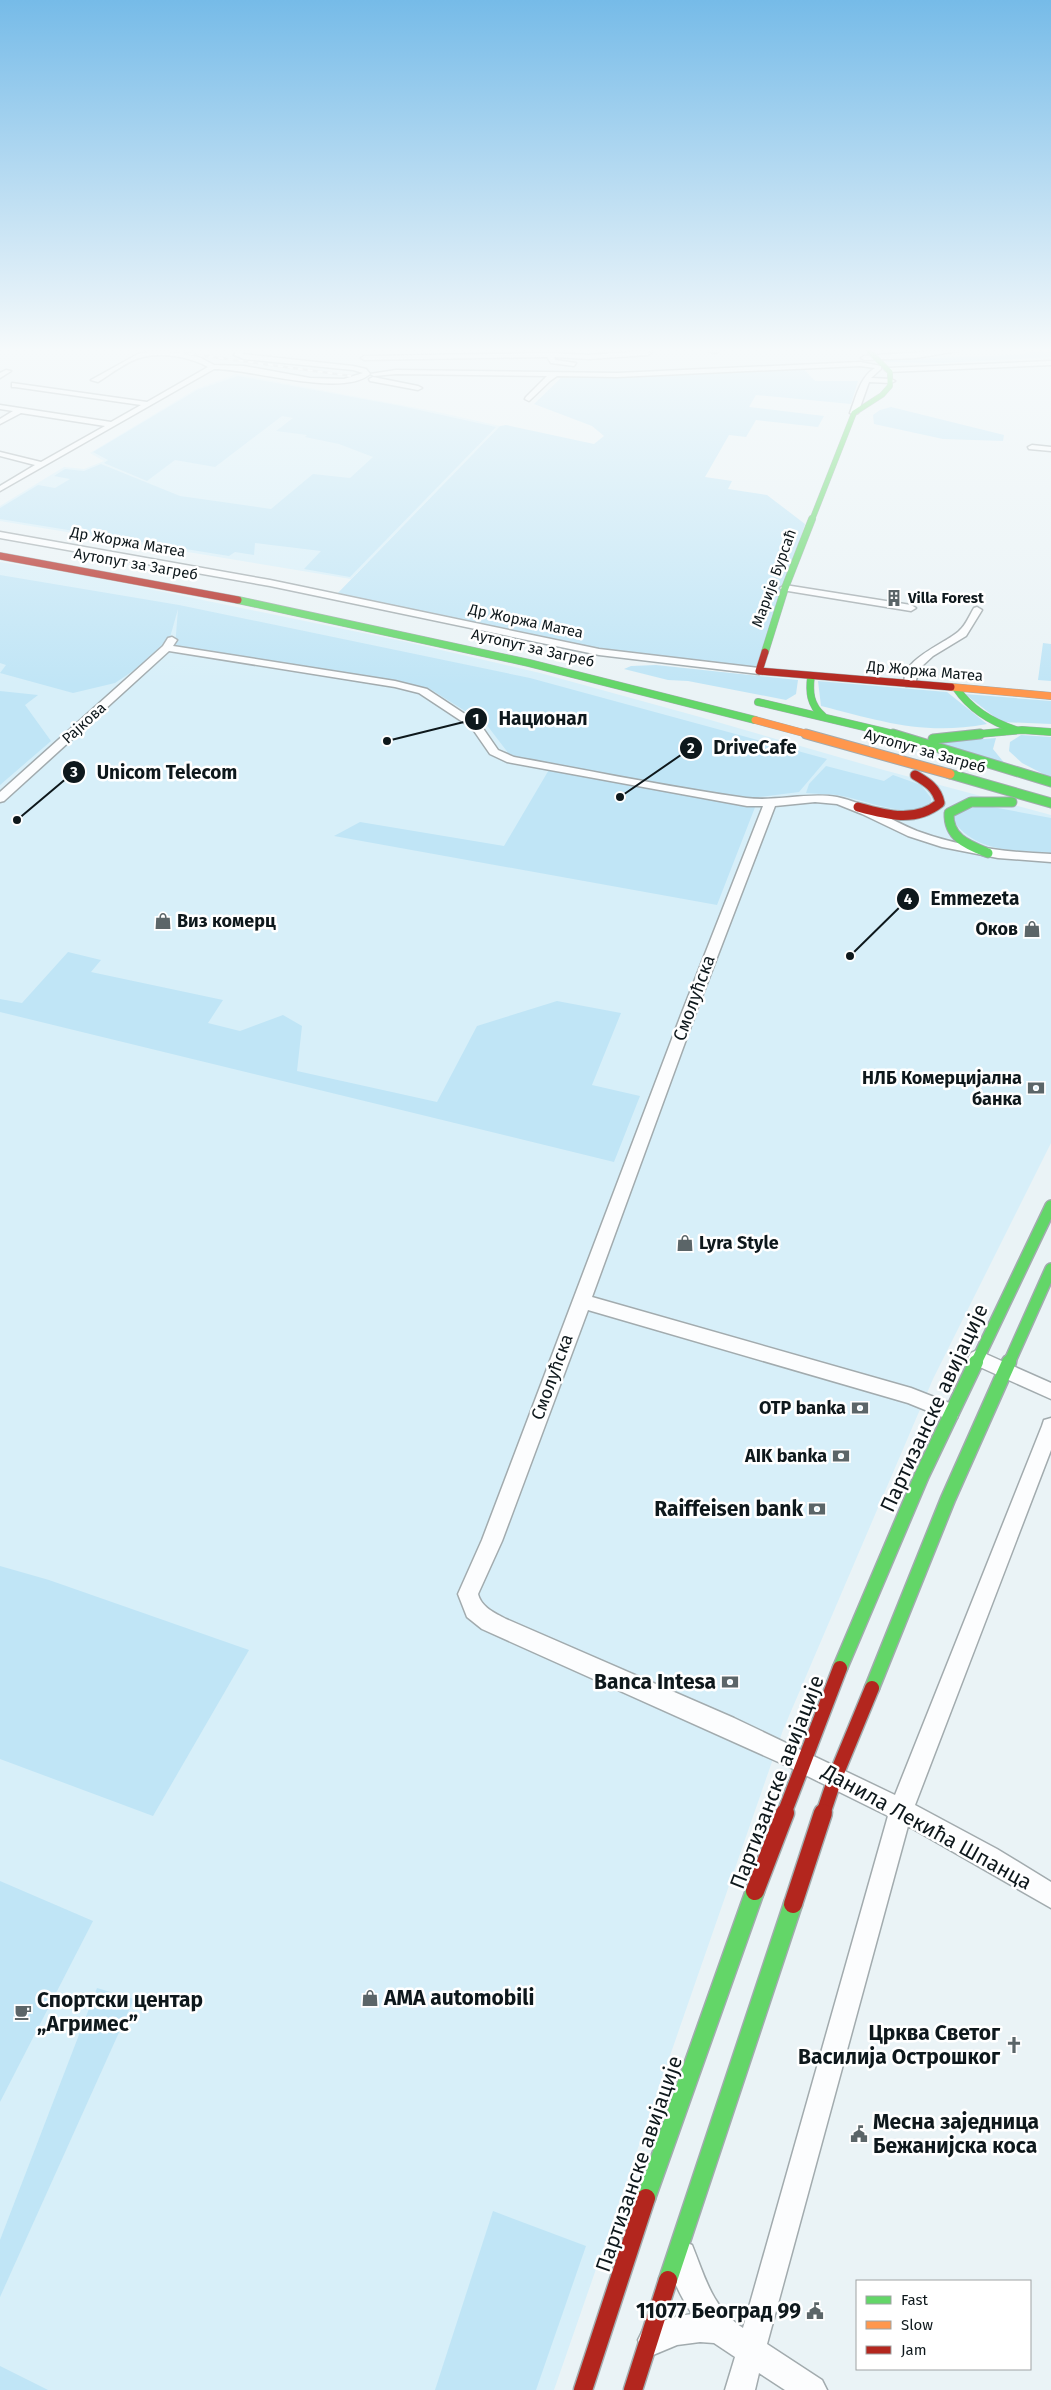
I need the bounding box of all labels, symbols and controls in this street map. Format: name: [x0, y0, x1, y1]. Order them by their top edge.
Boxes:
street label: Др Жоржа Матеа: [68, 523, 187, 561]
street label: Марије Бурсаћ: [748, 526, 800, 630]
street label: Аутопут за Загреб: [73, 544, 199, 584]
building icon: Villa Forest: [884, 588, 904, 608]
place label: Villa Forest: [907, 589, 984, 607]
street label: Др Жоржа Матеа: [466, 600, 585, 642]
street label: Аутопут за Загреб: [470, 625, 596, 671]
street label: Др Жоржа Матеа: [865, 657, 984, 685]
street label: Рајкова: [58, 699, 110, 747]
callout: Национал: [463, 702, 597, 736]
text: Национал: [498, 707, 588, 730]
text: 1: [473, 710, 479, 728]
street label: Аутопут за Загреб: [862, 725, 988, 777]
callout: DriveCafe: [679, 731, 807, 765]
text: DriveCafe: [713, 736, 797, 759]
text: 2: [687, 739, 695, 757]
callout: Unicom Telecom: [62, 755, 248, 789]
text: Unicom Telecom: [97, 761, 237, 784]
text: 3: [69, 763, 78, 781]
callout: Emmezeta: [896, 882, 1030, 916]
text: Emmezeta: [931, 887, 1019, 910]
text: 4: [904, 890, 913, 908]
place label: Виз комерц: [177, 910, 276, 932]
shop icon: Виз комерц: [153, 911, 173, 931]
place label: Оков: [975, 918, 1018, 940]
shop icon: Оков: [1022, 919, 1042, 939]
street label: Смолућска: [668, 952, 720, 1044]
place label: НЛБ Комерцијална банка: [862, 1067, 1022, 1110]
bank icon: НЛБ Комерцијална банка: [1026, 1078, 1046, 1098]
place label: Lyra Style: [699, 1232, 779, 1254]
shop icon: Lyra Style: [675, 1233, 695, 1253]
street label: Партизанске авијације: [874, 1300, 994, 1516]
street label: Смолућска: [526, 1331, 578, 1423]
place label: OTP banka: [759, 1397, 846, 1419]
bank icon: OTP banka: [850, 1398, 870, 1418]
place label: AIK banka: [744, 1445, 827, 1467]
bank icon: AIK banka: [831, 1446, 851, 1466]
place label: Raiffeisen bank: [654, 1496, 803, 1522]
bank icon: Raiffeisen bank: [807, 1499, 827, 1519]
place label: Banca Intesa: [594, 1669, 716, 1695]
street label: Партизанске авијације: [724, 1671, 830, 1893]
bank icon: Banca Intesa: [720, 1672, 740, 1692]
street label: Данила Лекића Шпанца: [817, 1758, 1037, 1896]
place label: AMA automobili: [383, 1985, 534, 2011]
place label: Спортски центар „Агримес”: [37, 1987, 203, 2037]
shop icon: AMA automobili: [360, 1988, 380, 2008]
cafe icon: Спортски центар „Агримес”: [13, 2002, 33, 2022]
place label: Црква Светог Василија Острошког: [798, 2020, 1001, 2070]
church icon: Црква Светог Василија Острошког: [1004, 2035, 1024, 2055]
street label: Партизанске авијације: [590, 2052, 688, 2276]
place label: Месна заједница Бежанијска коса: [873, 2109, 1039, 2159]
public building icon: Месна заједница Бежанијска коса: [849, 2124, 869, 2144]
legend: [856, 2280, 1031, 2370]
text: Fast: [901, 2291, 928, 2309]
place label: 11077 Београд 99: [636, 2298, 801, 2324]
public building icon: 11077 Београд 99: [805, 2301, 825, 2321]
text: Slow: [901, 2316, 933, 2334]
text: Jam: [901, 2341, 927, 2359]

